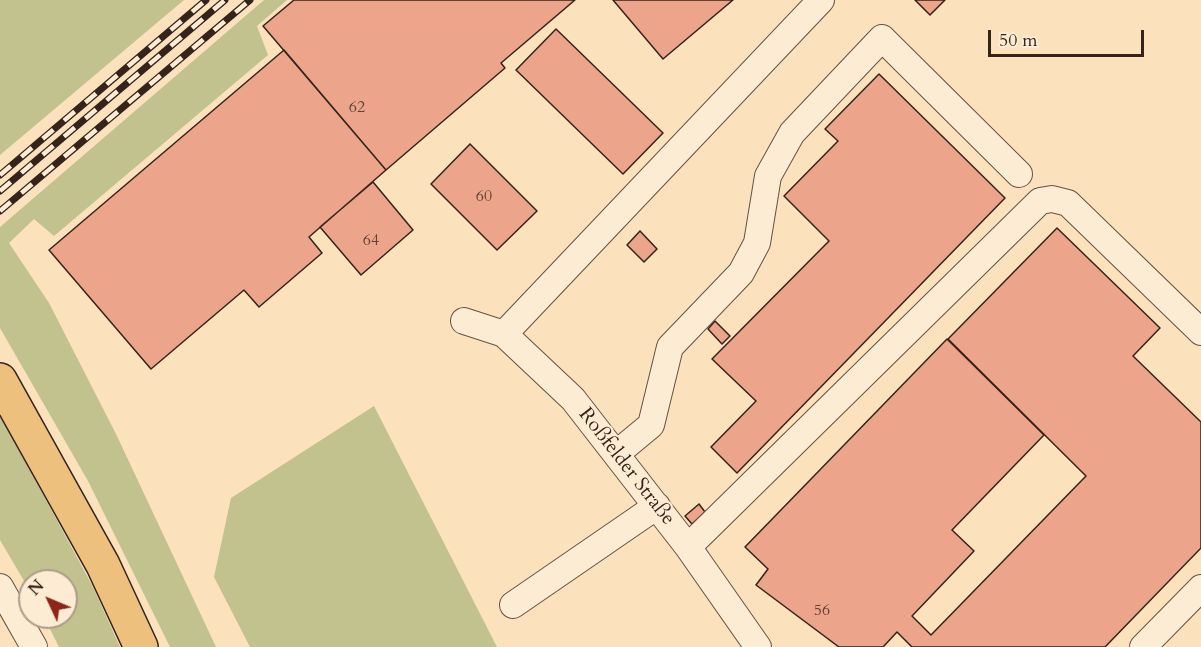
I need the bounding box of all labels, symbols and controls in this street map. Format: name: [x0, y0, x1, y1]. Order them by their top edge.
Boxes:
scale bar: [991, 18, 1147, 56]
text: 50 m: [999, 28, 1038, 53]
house number: 62: [349, 98, 365, 118]
house number: 60: [476, 187, 492, 207]
house number: 64: [363, 231, 379, 251]
street label: Roßfelder Straße: [573, 403, 679, 531]
north arrow: [18, 569, 78, 629]
text: N: [24, 575, 49, 601]
house number: 56: [814, 601, 830, 621]

